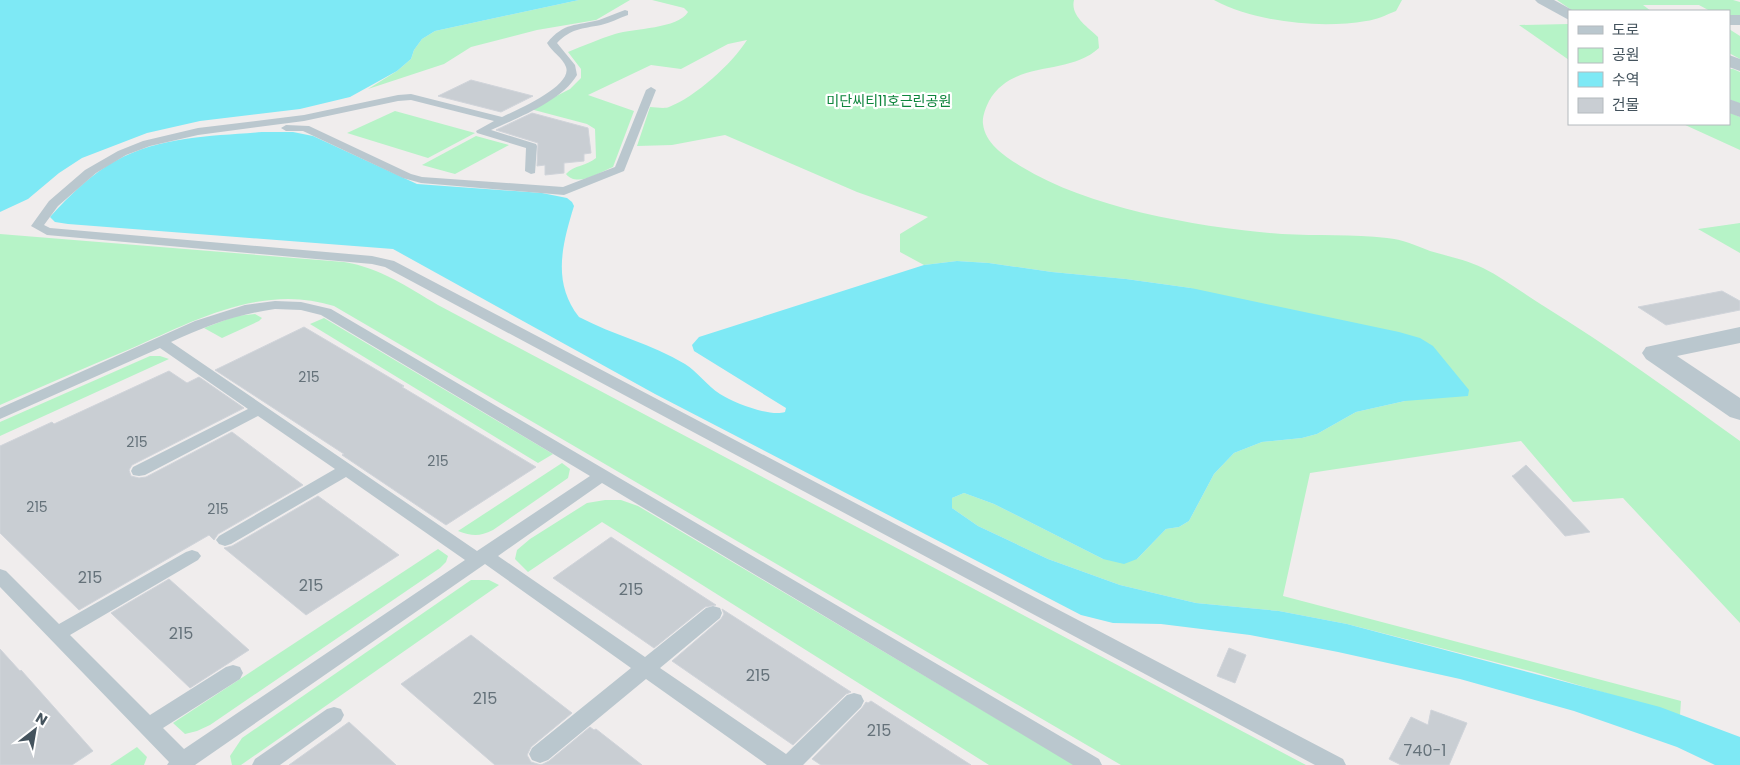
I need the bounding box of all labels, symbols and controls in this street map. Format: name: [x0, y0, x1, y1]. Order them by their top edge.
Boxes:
legend: [1568, 10, 1730, 125]
text: 도로: [1612, 19, 1640, 40]
text: 공원: [1612, 44, 1640, 65]
text: 수역: [1612, 69, 1640, 90]
park label: 미단씨티11호근린공원: [827, 91, 951, 111]
text: 건물: [1612, 94, 1640, 115]
house number: 215: [298, 367, 320, 387]
house number: 215: [126, 432, 148, 452]
house number: 215: [427, 451, 449, 471]
house number: 215: [26, 497, 48, 517]
house number: 215: [207, 499, 229, 519]
house number: 215: [78, 566, 102, 589]
house number: 215: [299, 574, 323, 597]
house number: 215: [619, 578, 643, 601]
house number: 215: [169, 622, 193, 645]
house number: 215: [746, 664, 770, 687]
house number: 215: [473, 687, 497, 710]
north arrow: [10, 705, 60, 755]
text: N: [32, 708, 51, 730]
house number: 215: [867, 719, 891, 742]
house number: 740-1: [1404, 739, 1446, 762]

